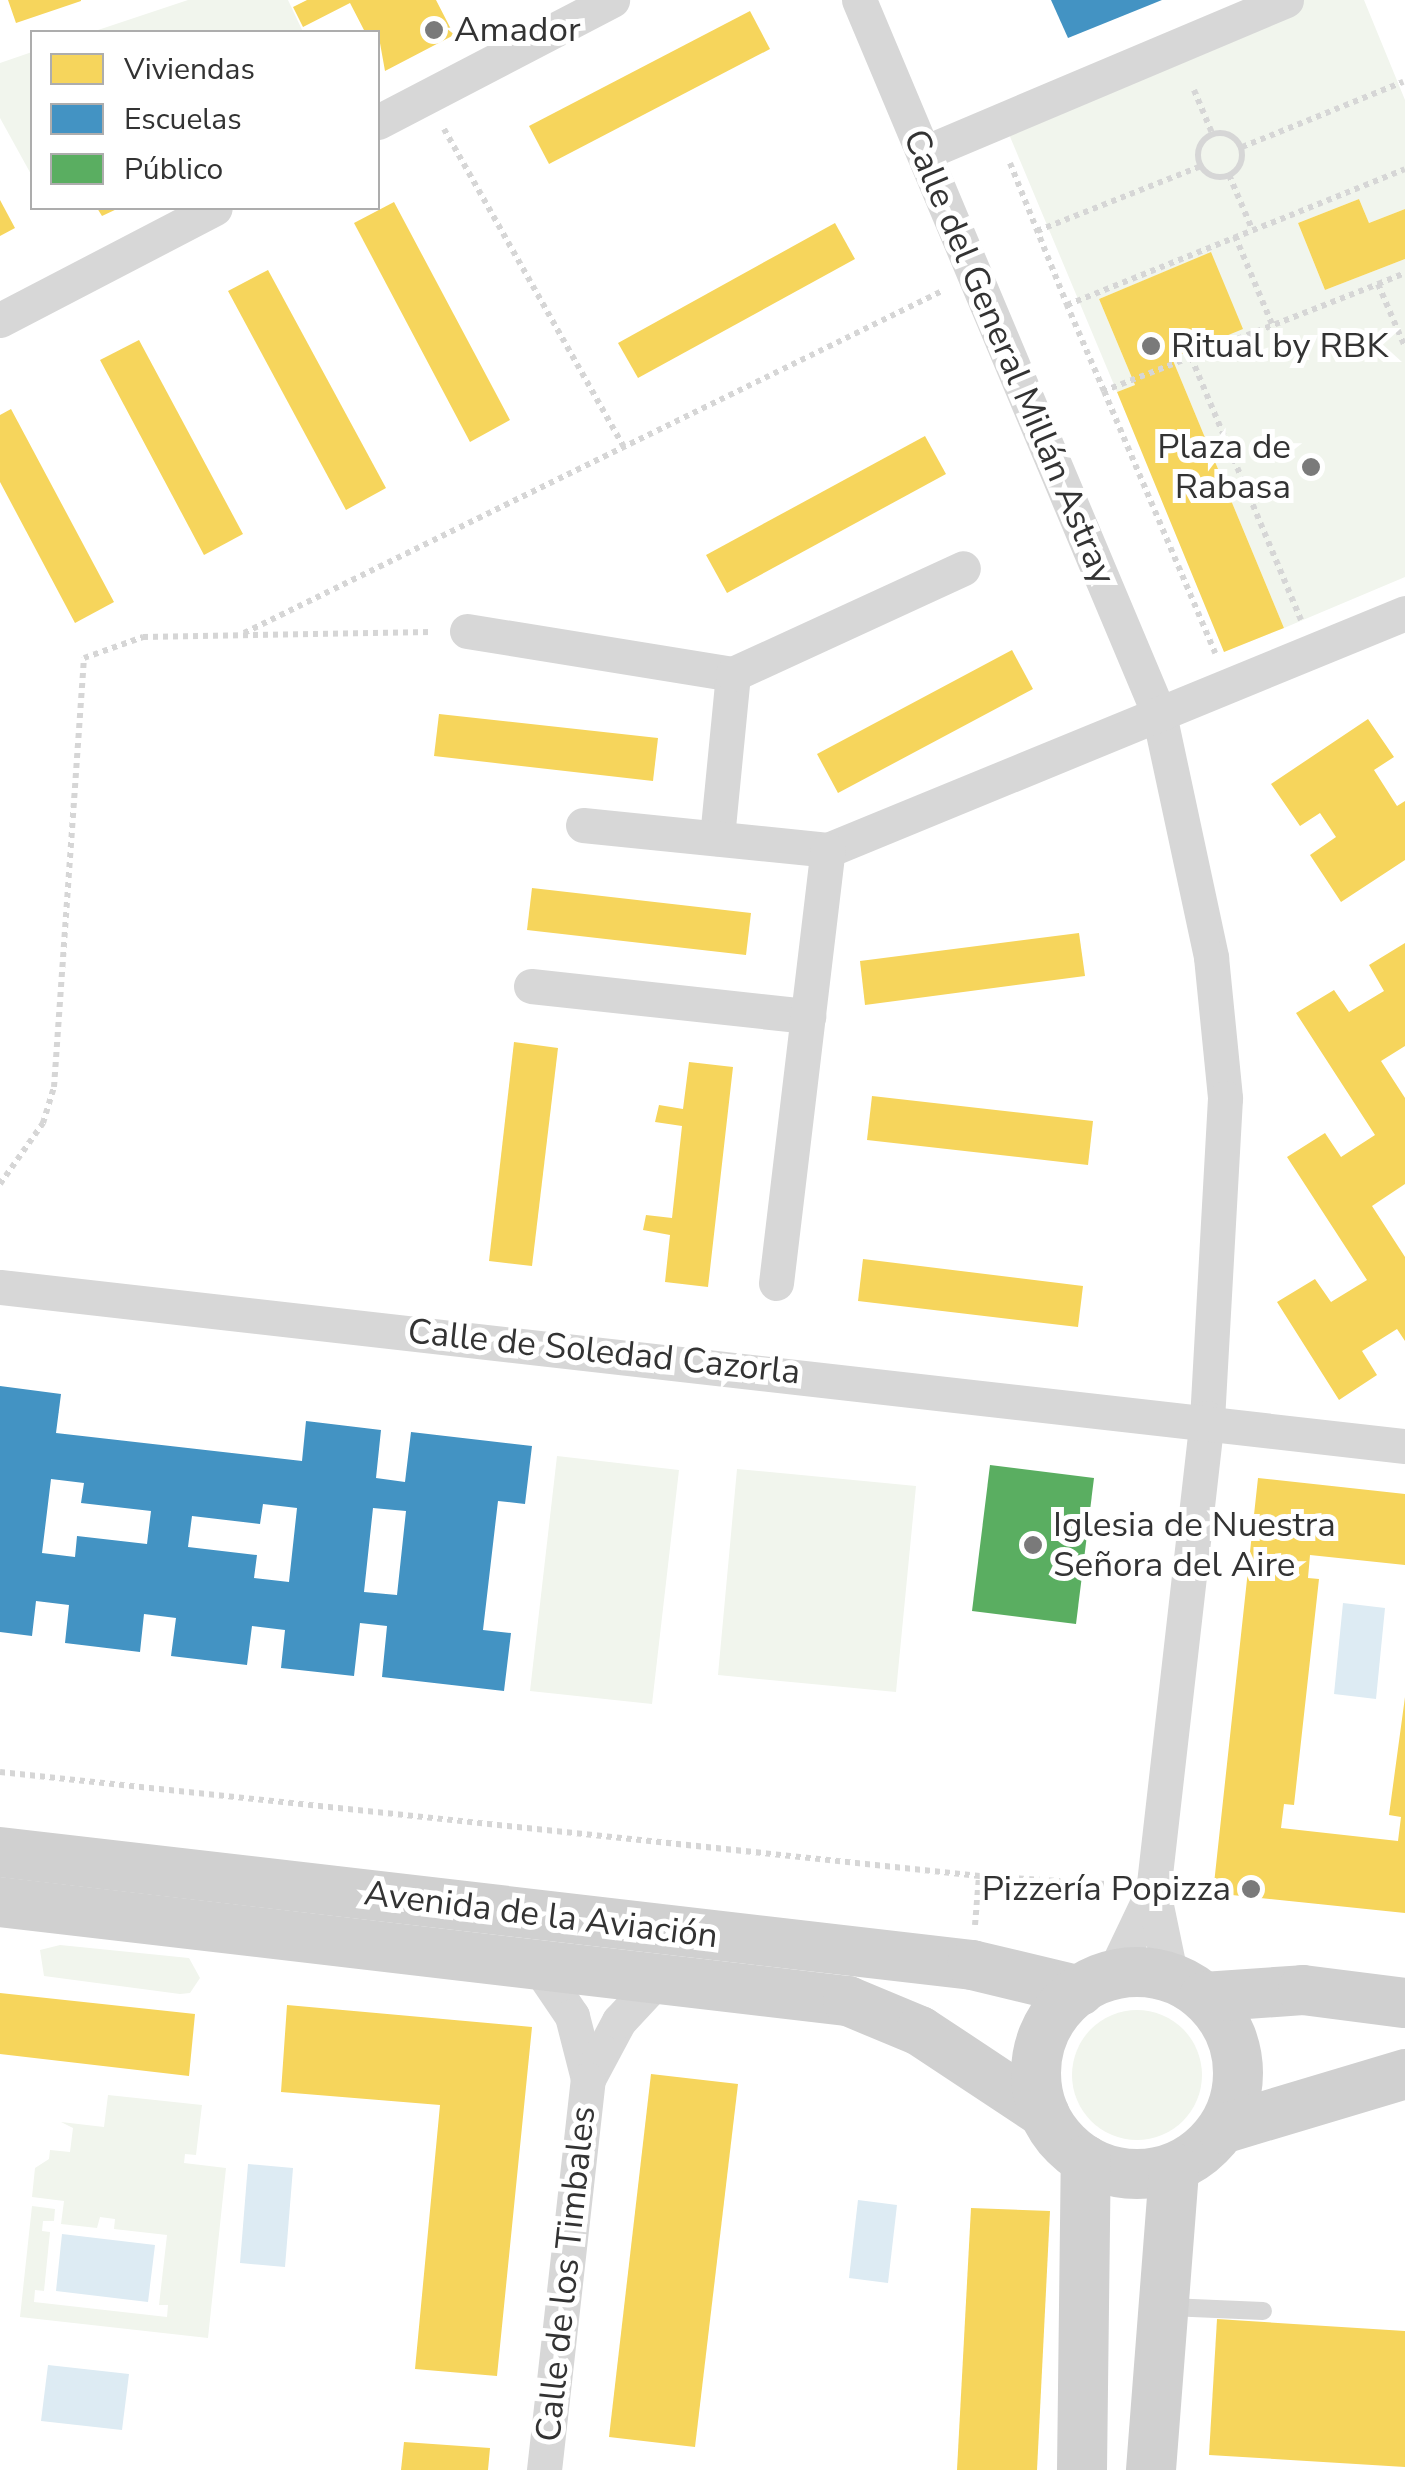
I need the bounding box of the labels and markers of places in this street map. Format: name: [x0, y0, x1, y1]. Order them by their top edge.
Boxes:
place label: Amador: [454, 9, 580, 51]
marker: Amador: [423, 19, 445, 41]
place label: Ritual by RBK: [1171, 325, 1388, 367]
marker: Ritual by RBK: [1140, 335, 1162, 357]
place label: Plaza de Rabasa: [1157, 426, 1291, 508]
marker: Plaza de Rabasa: [1300, 456, 1322, 478]
place label: Iglesia de Nuestra Señora del Aire: [1053, 1504, 1336, 1586]
marker: Iglesia de Nuestra Señora del Aire: [1022, 1534, 1044, 1556]
place label: Pizzería Popizza: [982, 1868, 1231, 1910]
marker: Pizzería Popizza: [1240, 1878, 1262, 1900]

